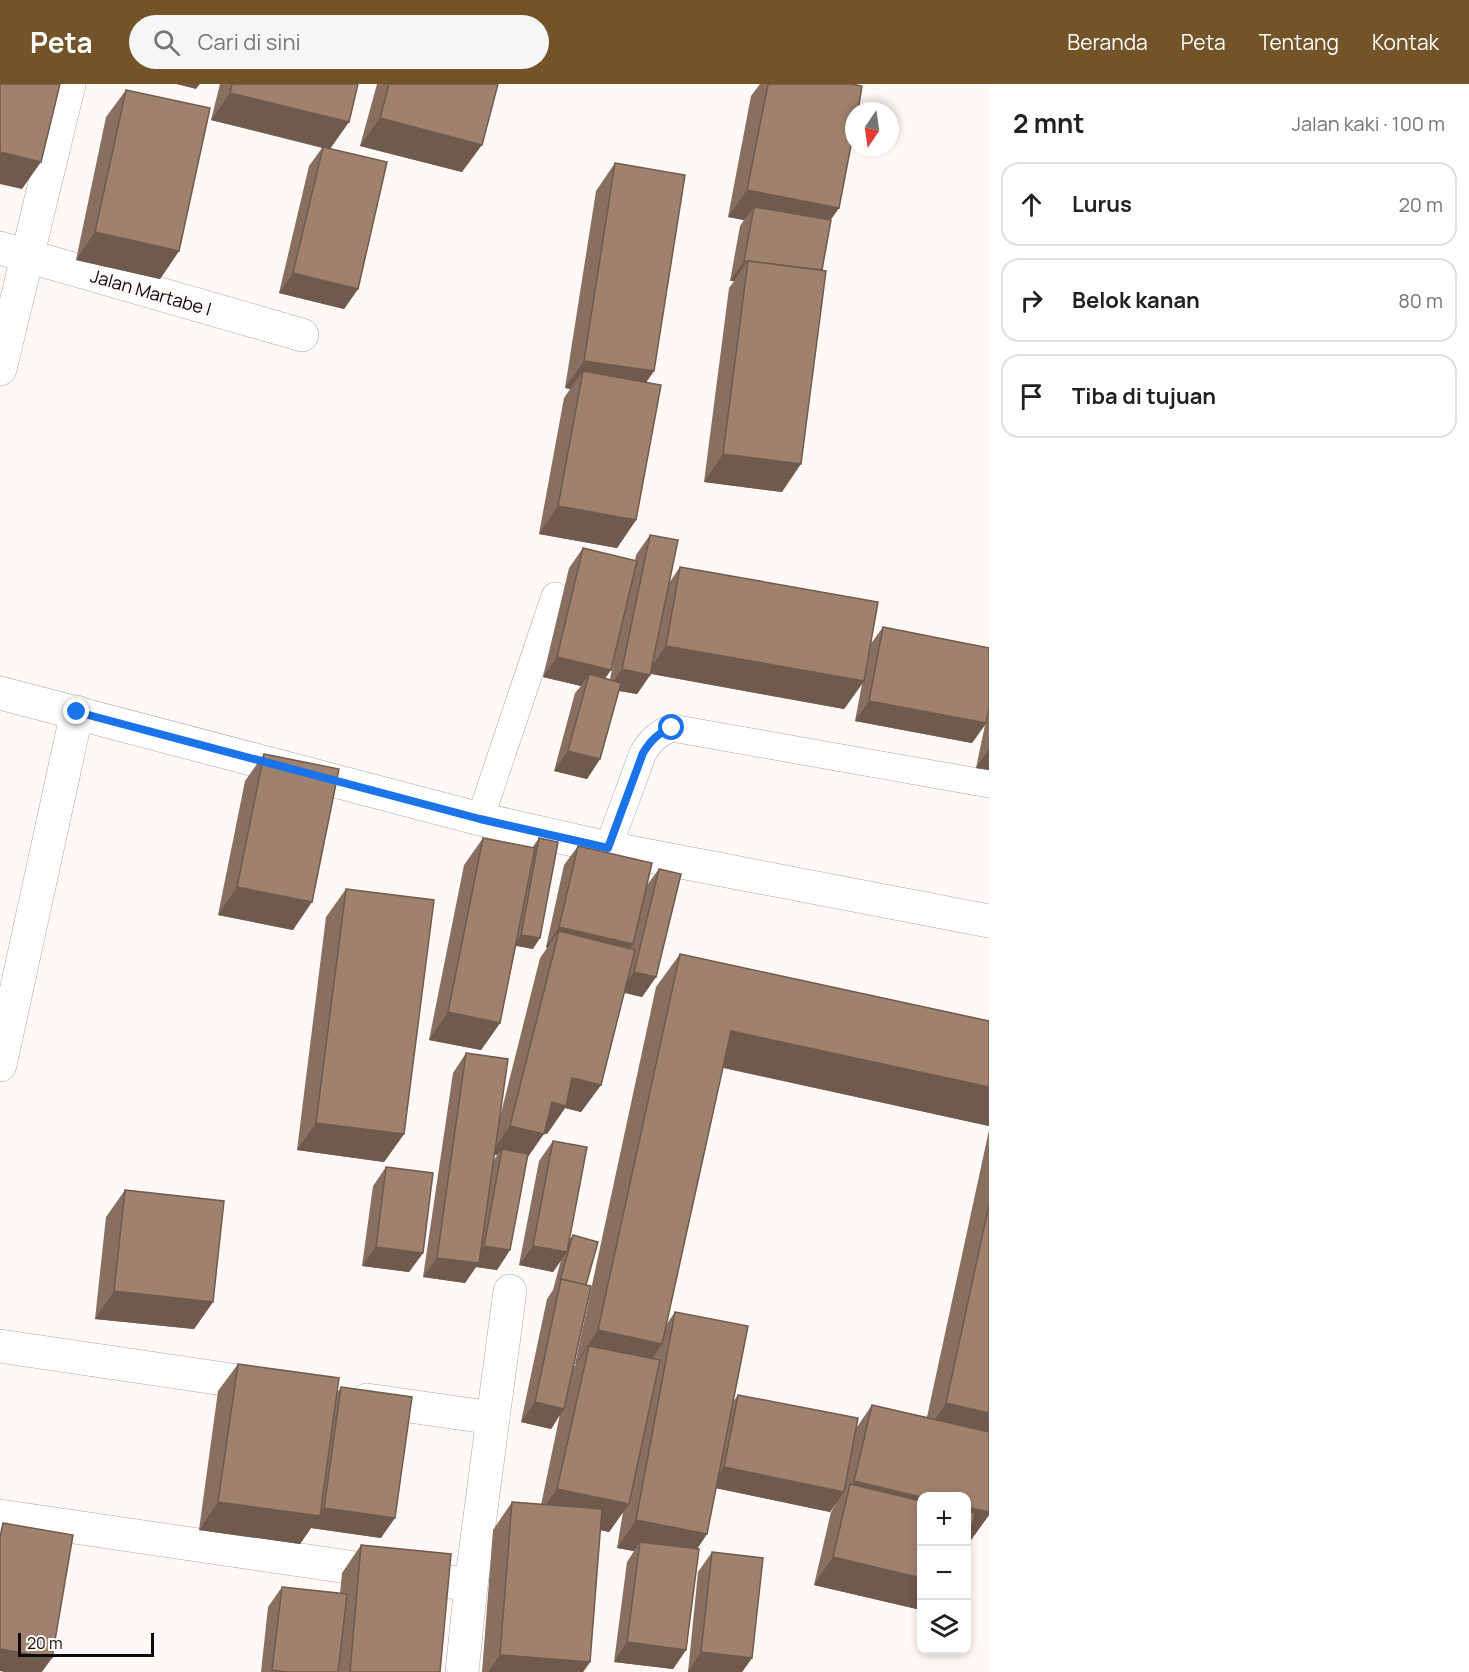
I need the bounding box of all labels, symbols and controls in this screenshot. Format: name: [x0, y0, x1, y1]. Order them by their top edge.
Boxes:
search box: [129, 15, 549, 69]
text: Peta: [30, 23, 93, 61]
icon: search: [150, 26, 183, 59]
text: Cari di sini: [198, 27, 301, 57]
text: Beranda: [1067, 28, 1148, 56]
text: Peta: [1181, 28, 1226, 56]
text: Tentang: [1259, 28, 1339, 56]
text: Kontak: [1372, 28, 1439, 56]
north arrow: [845, 102, 899, 156]
text: 2 mnt: [1013, 105, 1085, 141]
text: Jalan kaki · 100 m: [1292, 110, 1445, 137]
icon: ahead: [1015, 188, 1048, 221]
text: Lurus: [1072, 189, 1132, 219]
text: 20 m: [1398, 191, 1443, 218]
street label: Jalan Martabe I: [88, 263, 214, 321]
icon: right: [1015, 284, 1048, 317]
text: Belok kanan: [1072, 285, 1200, 315]
text: 80 m: [1398, 287, 1443, 314]
icon: arrive: [1015, 380, 1048, 413]
text: Tiba di tujuan: [1072, 381, 1216, 411]
route end: [63, 698, 89, 724]
route start: [658, 714, 684, 740]
map controls: [917, 1492, 971, 1654]
button: +: [917, 1492, 971, 1546]
button: −: [917, 1546, 971, 1600]
button: layers: [917, 1600, 971, 1654]
scale bar: [18, 1630, 154, 1658]
text: 20 m: [27, 1632, 63, 1654]

